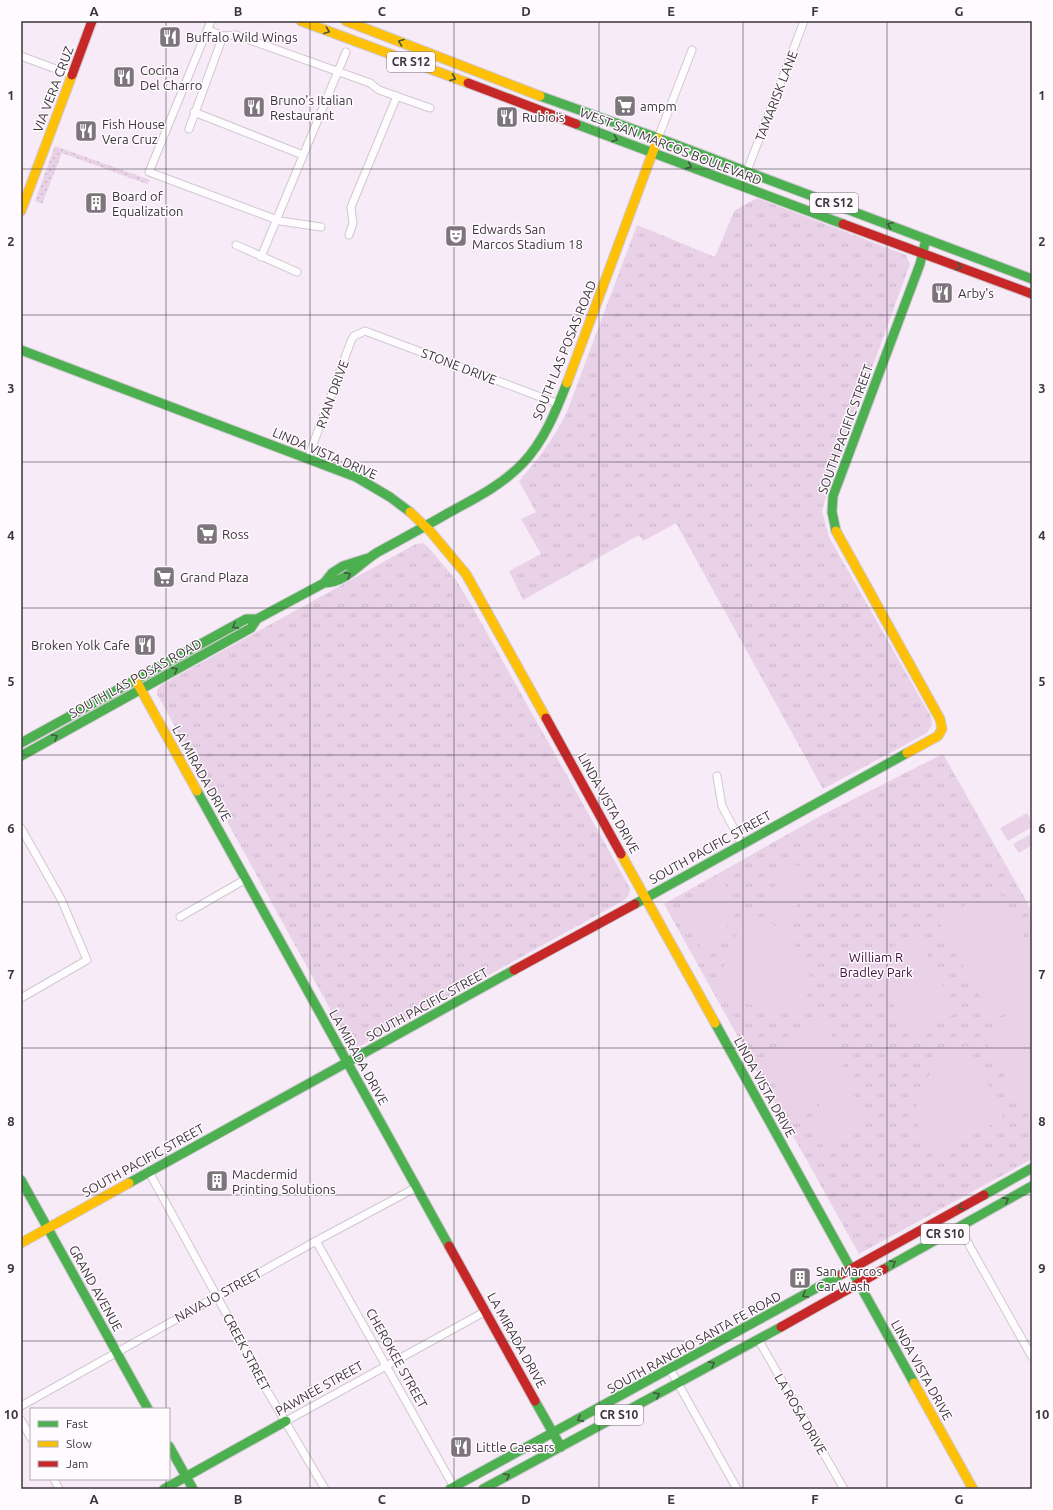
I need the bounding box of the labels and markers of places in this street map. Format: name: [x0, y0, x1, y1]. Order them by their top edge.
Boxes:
restaurant icon: Buffalo Wild Wings: [157, 24, 183, 50]
place label: Buffalo Wild Wings: [186, 30, 298, 44]
place label: Cocina Del Charro: [140, 63, 202, 92]
restaurant icon: Cocina Del Charro: [111, 64, 137, 90]
place label: Bruno's Italian Restaurant: [270, 93, 353, 122]
supermarket icon: ampm: [612, 93, 638, 119]
restaurant icon: Bruno's Italian Restaurant: [241, 94, 267, 120]
place label: ampm: [640, 99, 677, 113]
restaurant icon: Rubio's: [494, 104, 520, 130]
place label: Rubio's: [522, 110, 565, 124]
place label: Fish House Vera Cruz: [102, 117, 165, 146]
restaurant icon: Fish House Vera Cruz: [73, 118, 99, 144]
place label: Board of Equalization: [112, 189, 184, 218]
building icon: Board of Equalization: [83, 190, 109, 216]
place label: Edwards San Marcos Stadium 18: [472, 222, 583, 251]
theatre icon: Edwards San Marcos Stadium 18: [443, 223, 469, 249]
restaurant icon: Arby's: [929, 280, 955, 306]
place label: Arby's: [958, 286, 994, 300]
supermarket icon: Ross: [194, 521, 220, 547]
place label: Ross: [222, 527, 249, 541]
supermarket icon: Grand Plaza: [151, 564, 177, 590]
place label: Grand Plaza: [180, 570, 249, 584]
restaurant icon: Broken Yolk Cafe: [132, 632, 158, 658]
place label: Broken Yolk Cafe: [31, 638, 130, 652]
place label: Macdermid Printing Solutions: [232, 1167, 336, 1196]
building icon: Macdermid Printing Solutions: [204, 1168, 230, 1194]
place label: San Marcos Car Wash: [816, 1264, 882, 1293]
building icon: San Marcos Car Wash: [787, 1265, 813, 1291]
restaurant icon: Little Caesars: [448, 1434, 474, 1460]
place label: Little Caesars: [476, 1440, 555, 1454]

